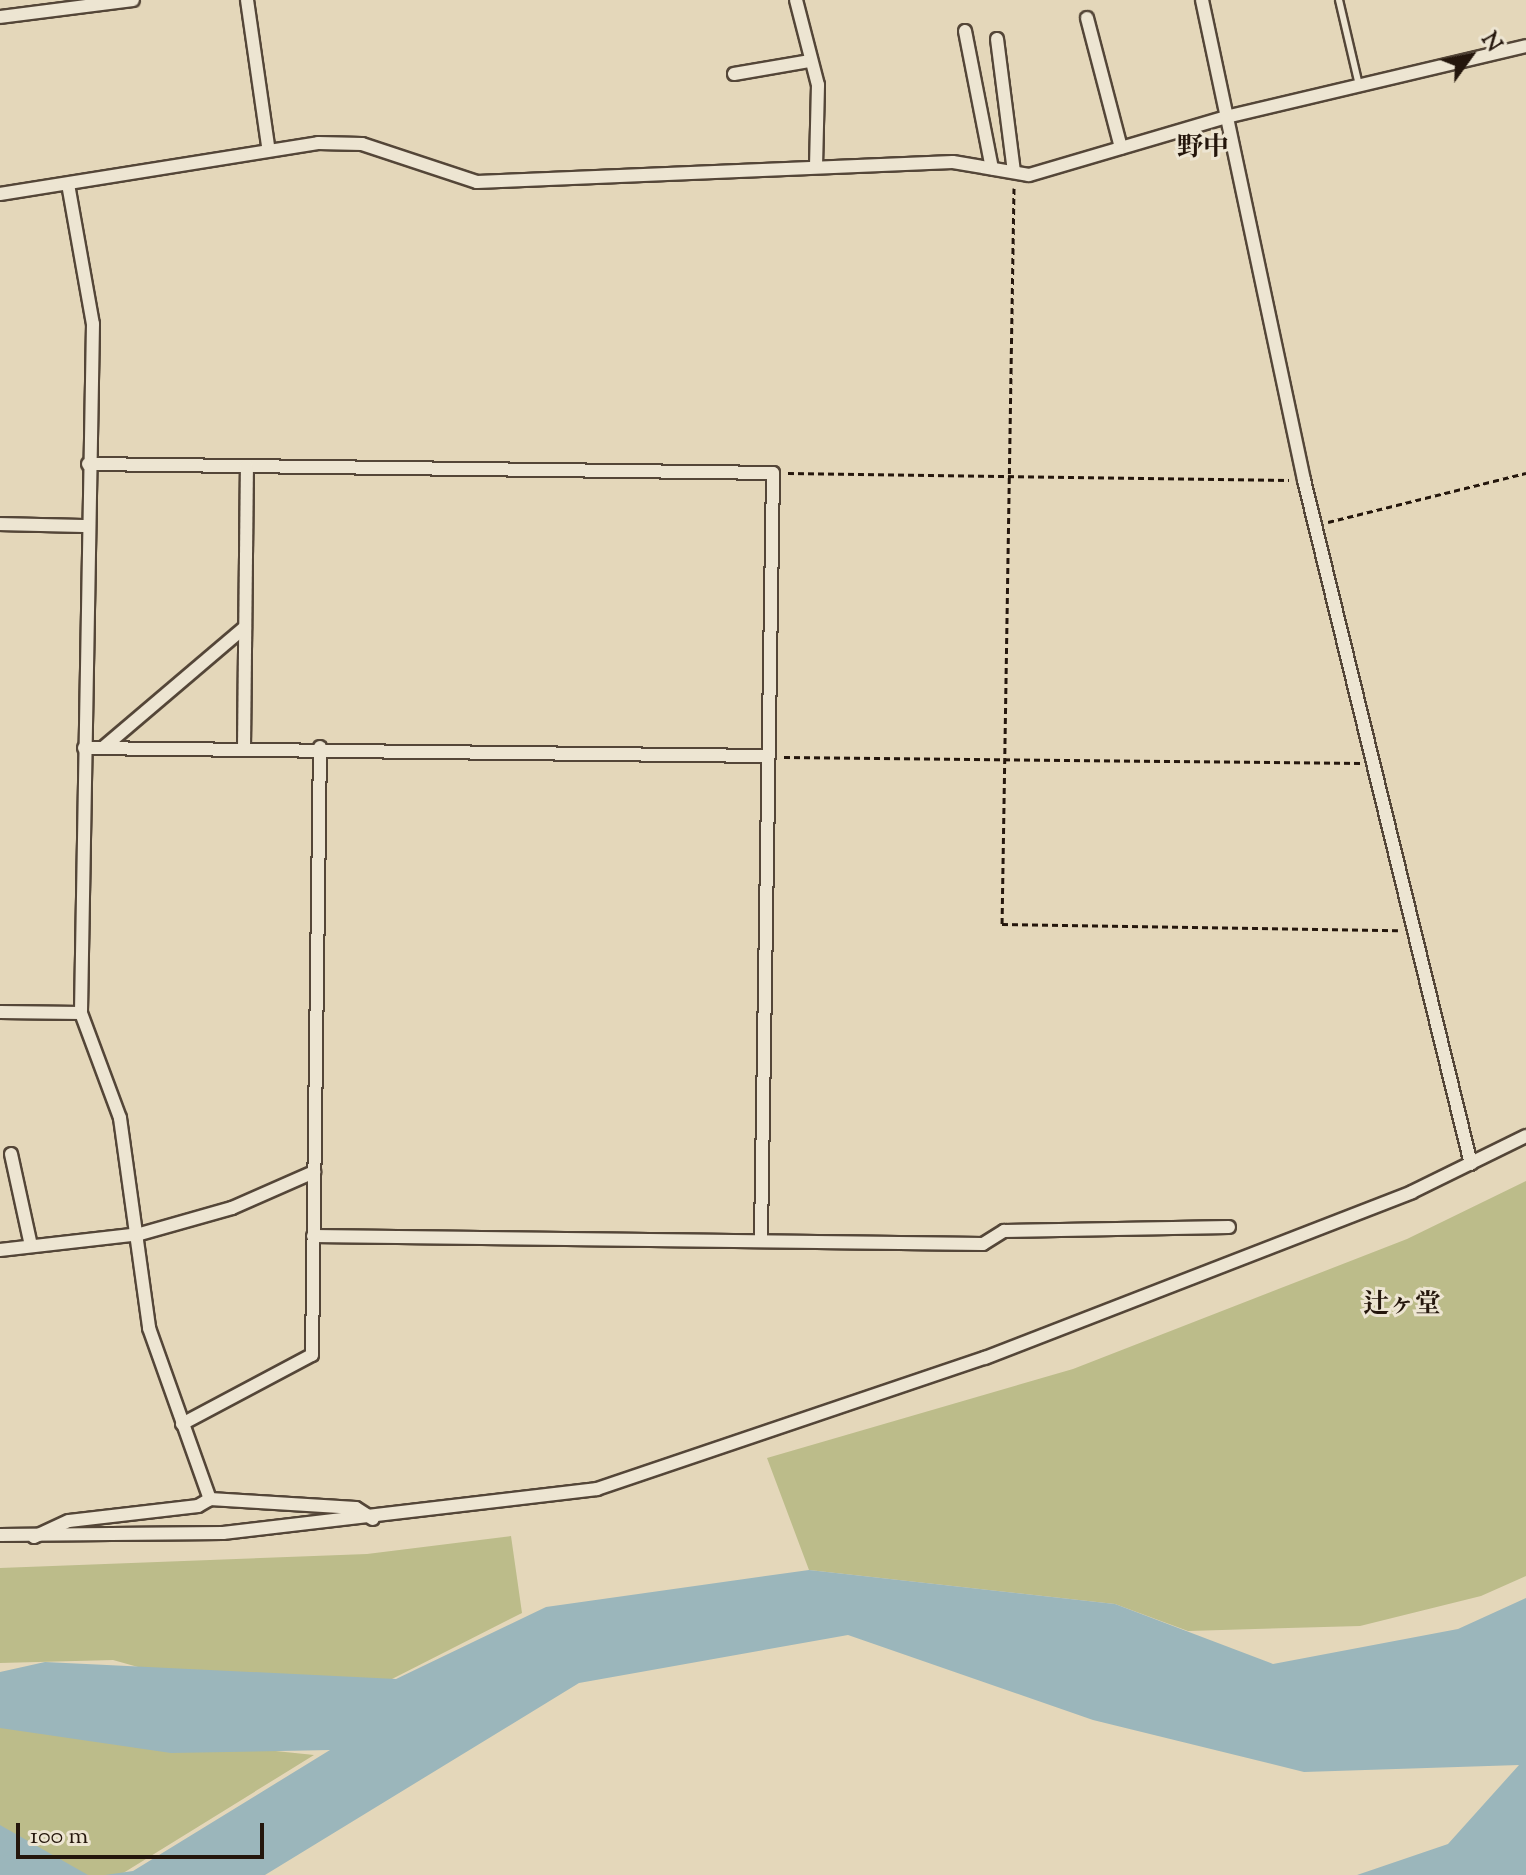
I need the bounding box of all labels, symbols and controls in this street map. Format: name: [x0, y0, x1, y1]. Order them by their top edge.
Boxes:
north arrow: [1430, 16, 1510, 96]
text: N: [1472, 27, 1508, 59]
district label: 野中: [1177, 133, 1229, 165]
district label: 辻ヶ堂: [1363, 1290, 1441, 1322]
scale bar: [20, 1807, 268, 1857]
text: 100 m: [30, 1820, 88, 1854]

